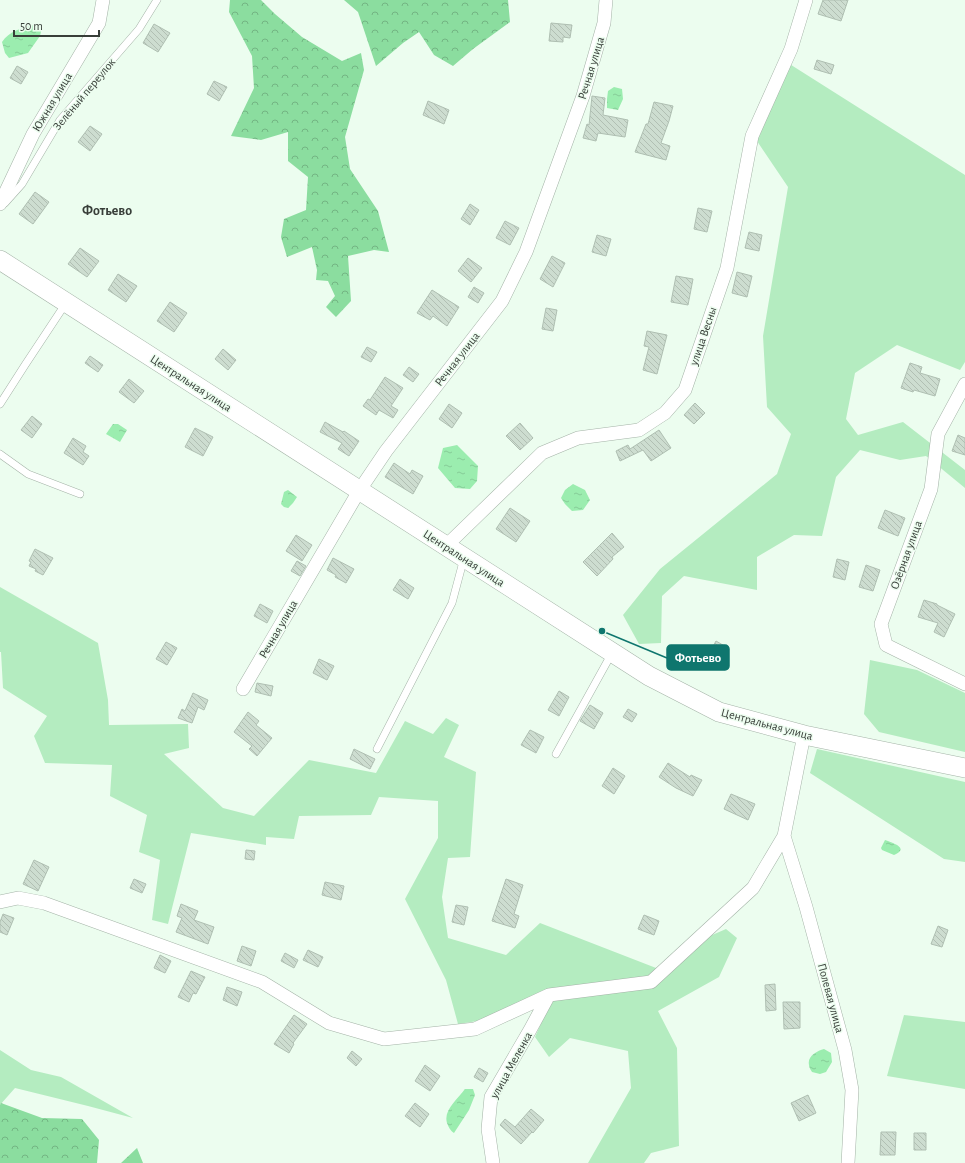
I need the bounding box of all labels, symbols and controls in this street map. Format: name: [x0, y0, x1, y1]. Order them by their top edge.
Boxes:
scale bar: [14, 12, 99, 38]
text: 50 m: [20, 20, 43, 32]
street label: Речная улица: [576, 35, 607, 101]
street label: Зелёный переулок: [51, 55, 119, 133]
street label: Южная улица: [30, 70, 75, 134]
district label: Фотьево: [82, 204, 132, 218]
street label: улица Весны: [687, 305, 720, 368]
street label: Речная улица: [432, 329, 483, 389]
street label: Центральная улица: [148, 352, 234, 415]
street label: Озёрная улица: [888, 519, 925, 591]
street label: Центральная улица: [421, 527, 507, 590]
street label: Речная улица: [257, 598, 301, 661]
callout: Фотьево: [667, 645, 729, 670]
text: Фотьево: [675, 652, 722, 665]
street label: Центральная улица: [720, 706, 815, 743]
street label: Полевая улица: [815, 962, 846, 1035]
street label: улица Меленка: [487, 1029, 535, 1102]

